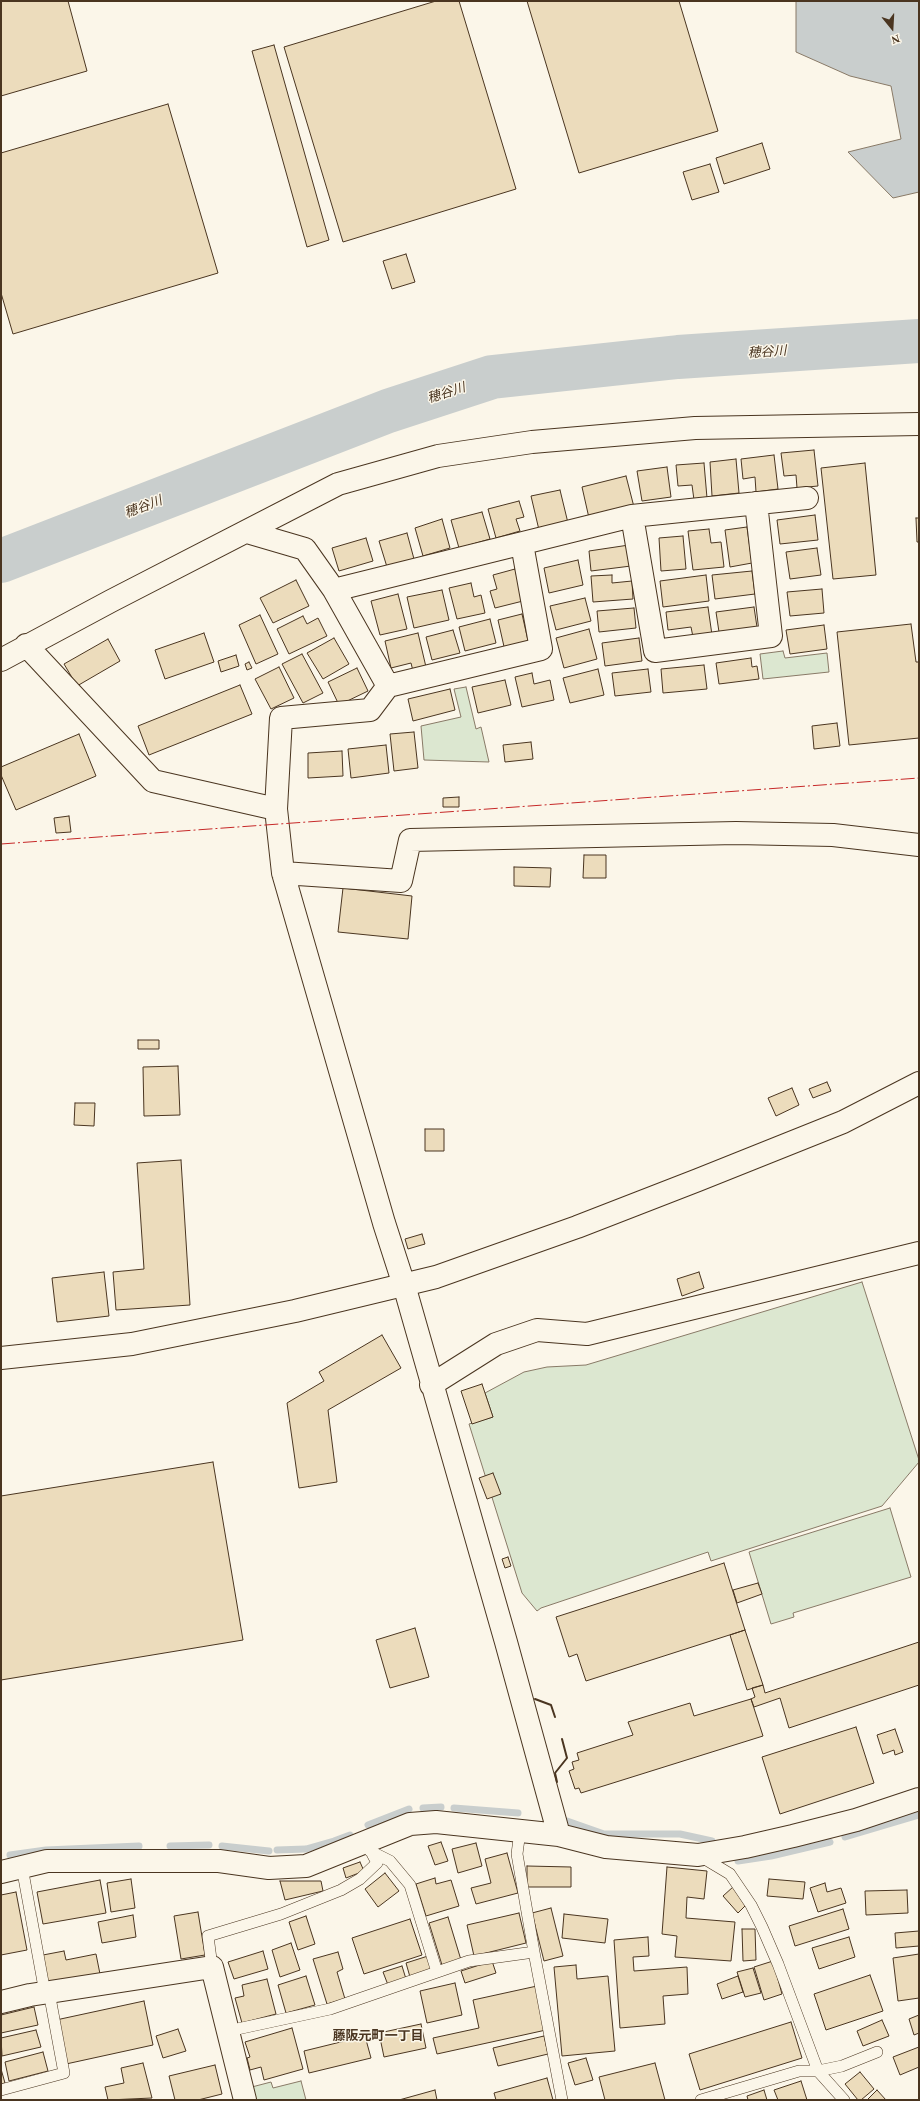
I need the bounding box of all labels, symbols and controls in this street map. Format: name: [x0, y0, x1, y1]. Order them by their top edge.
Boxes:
north arrow: [872, 8, 912, 48]
text: N: [890, 32, 901, 46]
water label: 穂谷川: [747, 342, 787, 360]
water label: 穂谷川: [425, 379, 467, 405]
water label: 穂谷川: [122, 492, 164, 520]
district label: 藤阪元町一丁目: [333, 2027, 423, 2043]

